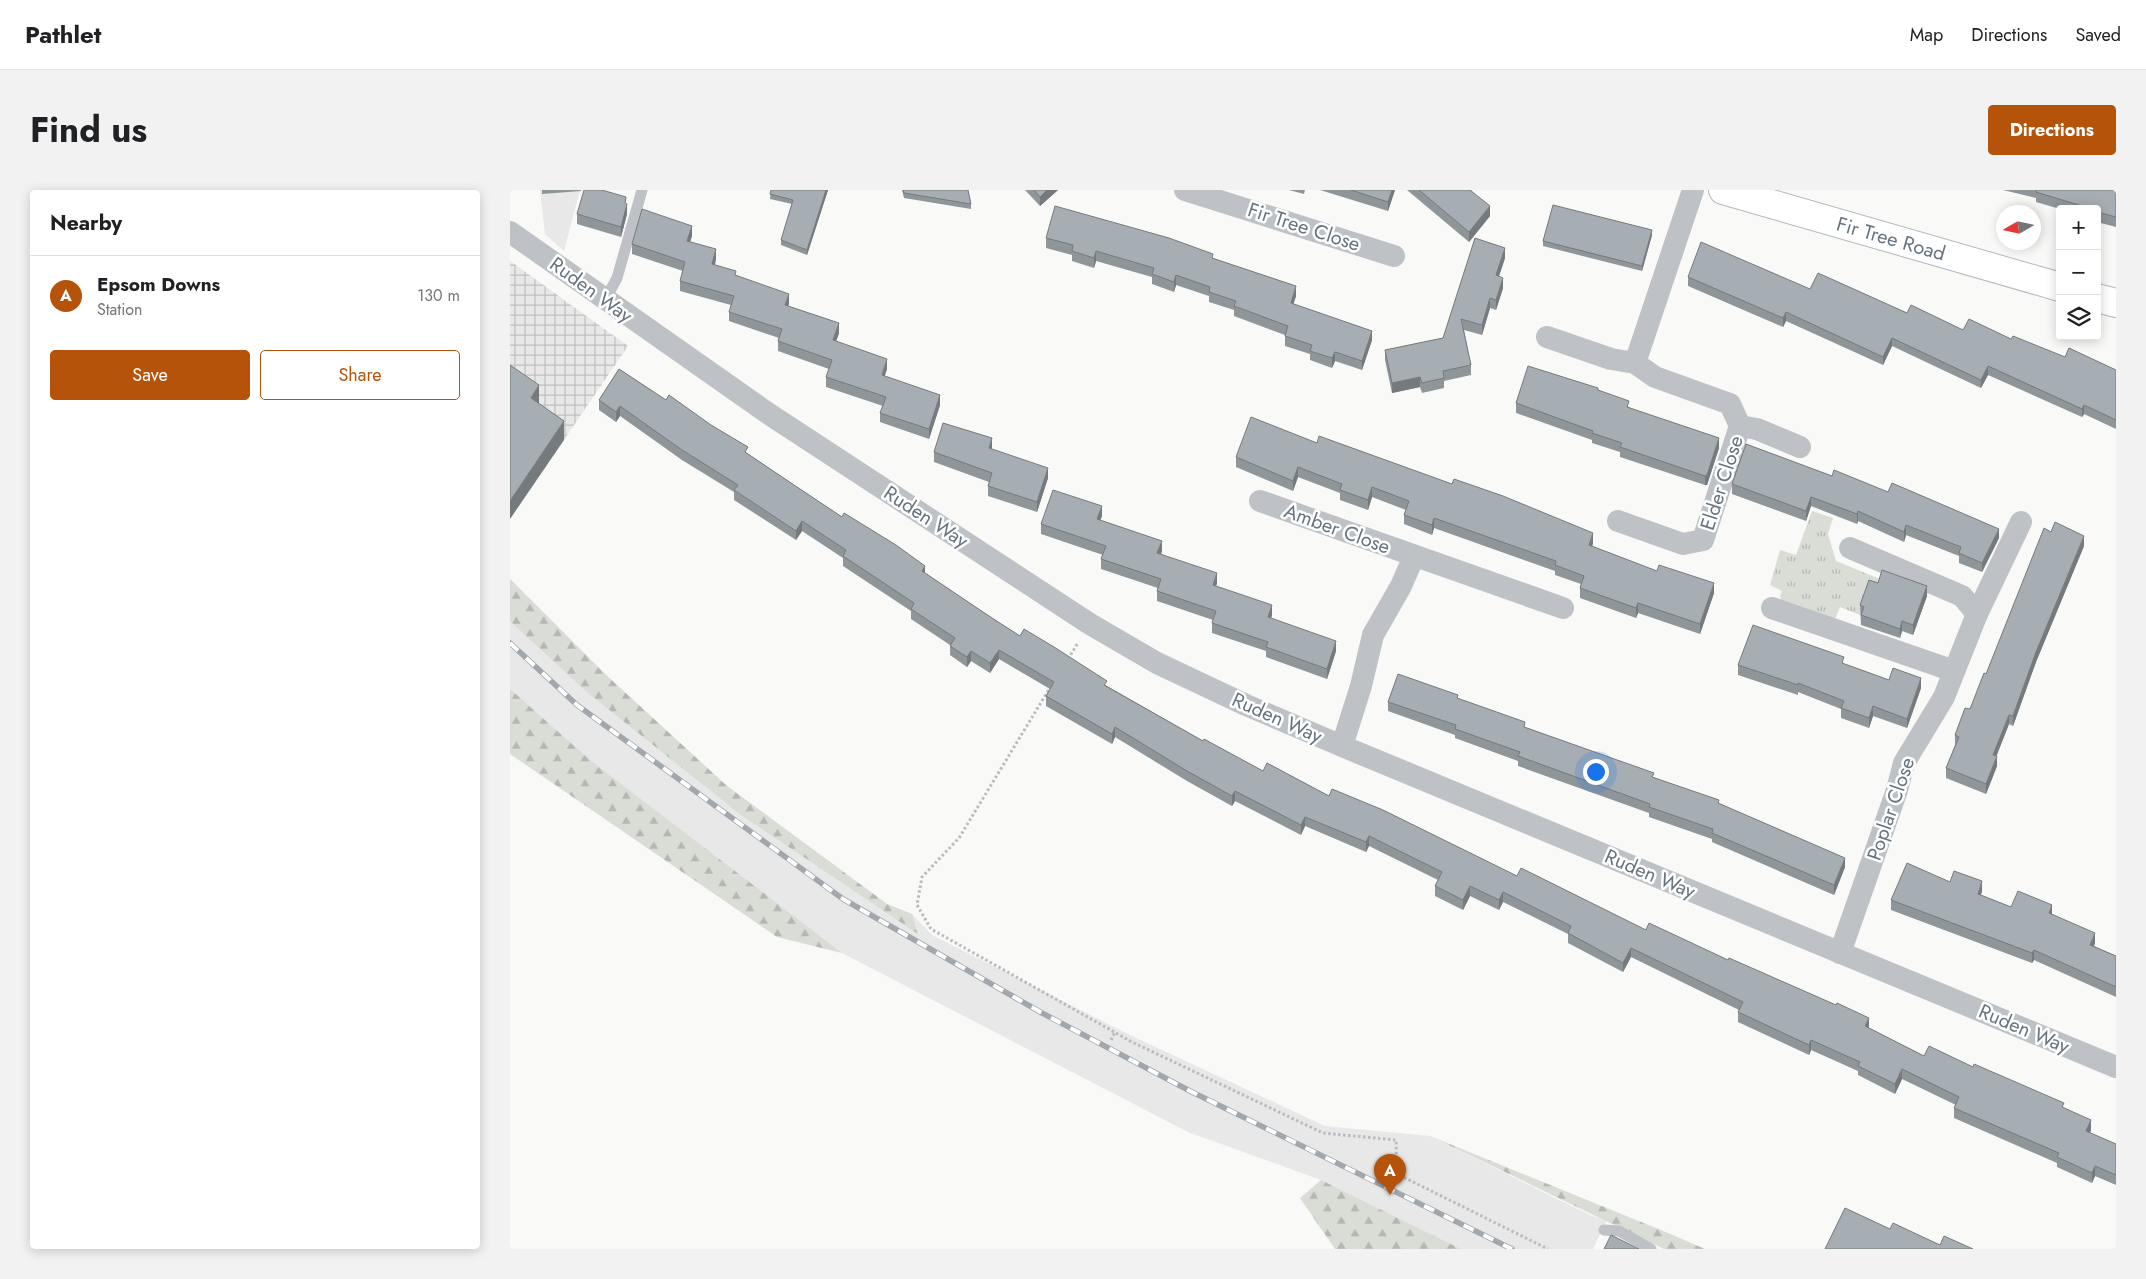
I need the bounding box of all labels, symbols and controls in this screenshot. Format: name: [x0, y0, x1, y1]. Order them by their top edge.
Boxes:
text: Pathlet: [25, 17, 101, 52]
text: Map: [1910, 22, 1943, 48]
text: Directions: [1971, 22, 2047, 48]
text: Saved: [2075, 22, 2121, 48]
text: Find us: [30, 105, 147, 155]
button: Directions: [1988, 105, 2116, 155]
street label: Fir Tree Close: [1244, 195, 1364, 259]
north arrow: [1996, 205, 2041, 250]
map controls: [2056, 205, 2101, 340]
button: +: [2056, 205, 2101, 250]
text: Nearby: [50, 208, 122, 238]
street label: Fir Tree Road: [1833, 210, 1949, 268]
street label: Ruden Way: [544, 250, 639, 330]
button: −: [2056, 250, 2101, 295]
text: Epsom Downs: [97, 271, 220, 298]
text: A: [60, 284, 72, 307]
text: 130 m: [417, 284, 460, 307]
button: layers: [2056, 295, 2101, 340]
text: Station: [97, 298, 142, 321]
button: Save: [50, 350, 250, 400]
button: Share: [260, 350, 460, 400]
street label: Elder Close: [1693, 432, 1751, 534]
street label: Ruden Way: [878, 479, 974, 555]
street label: Amber Close: [1280, 496, 1394, 562]
street label: Ruden Way: [1227, 685, 1327, 751]
street label: Poplar Close: [1860, 754, 1922, 864]
your location: [1583, 759, 1609, 785]
street label: Ruden Way: [1600, 842, 1700, 906]
street label: Ruden Way: [1974, 997, 2074, 1061]
pin: A: [1374, 1154, 1406, 1195]

